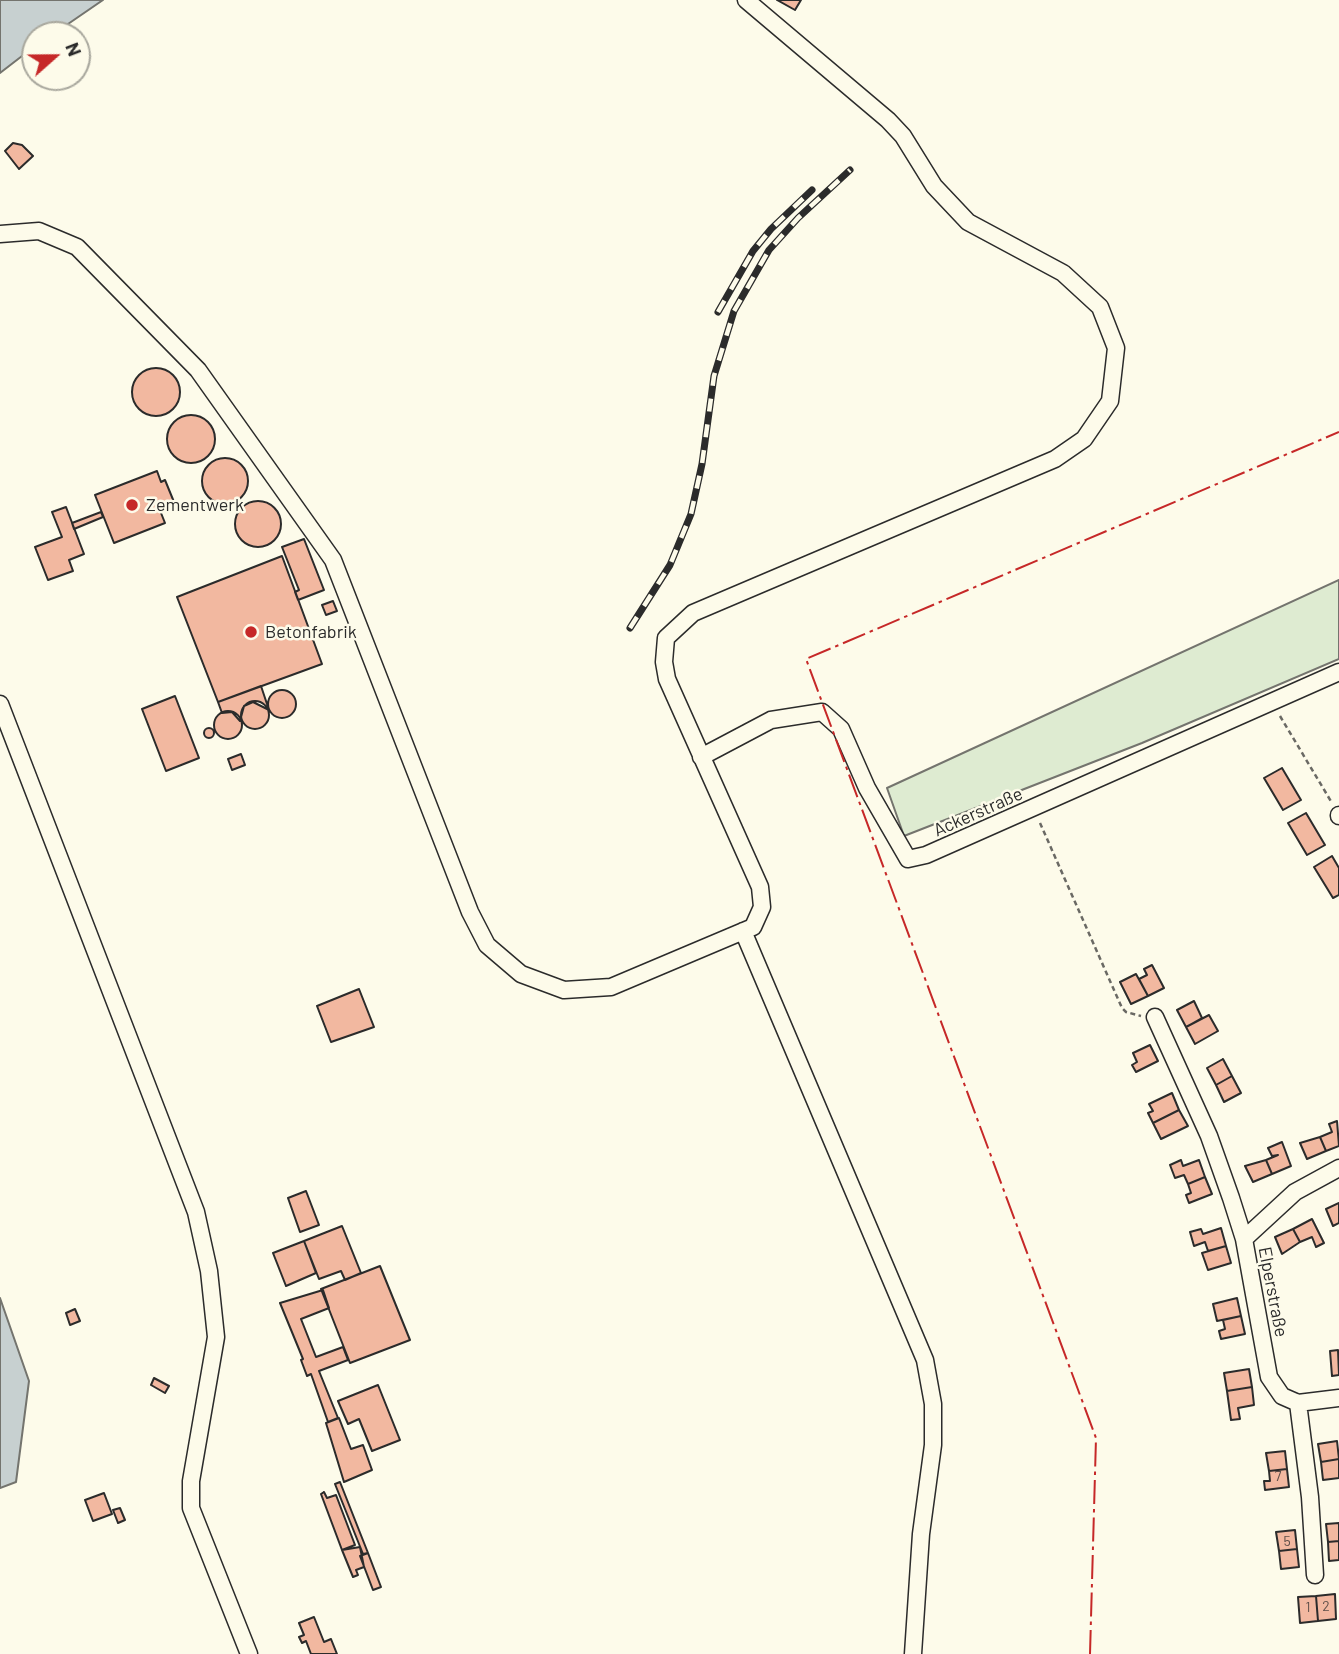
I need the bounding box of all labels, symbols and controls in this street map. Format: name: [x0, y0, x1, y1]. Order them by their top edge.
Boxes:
north arrow: [21, 21, 91, 91]
text: N: [61, 39, 87, 59]
place label: Zementwerk: [146, 494, 244, 516]
marker: Zementwerk: [124, 497, 140, 513]
place label: Betonfabrik: [265, 621, 357, 643]
marker: Betonfabrik: [243, 624, 259, 640]
street label: Ackerstraße: [930, 783, 1026, 841]
street label: Elperstraße: [1254, 1245, 1292, 1339]
house number: 7: [1275, 1468, 1281, 1484]
house number: 5: [1283, 1533, 1291, 1549]
house number: 2: [1322, 1598, 1330, 1614]
house number: 1: [1306, 1599, 1310, 1615]

